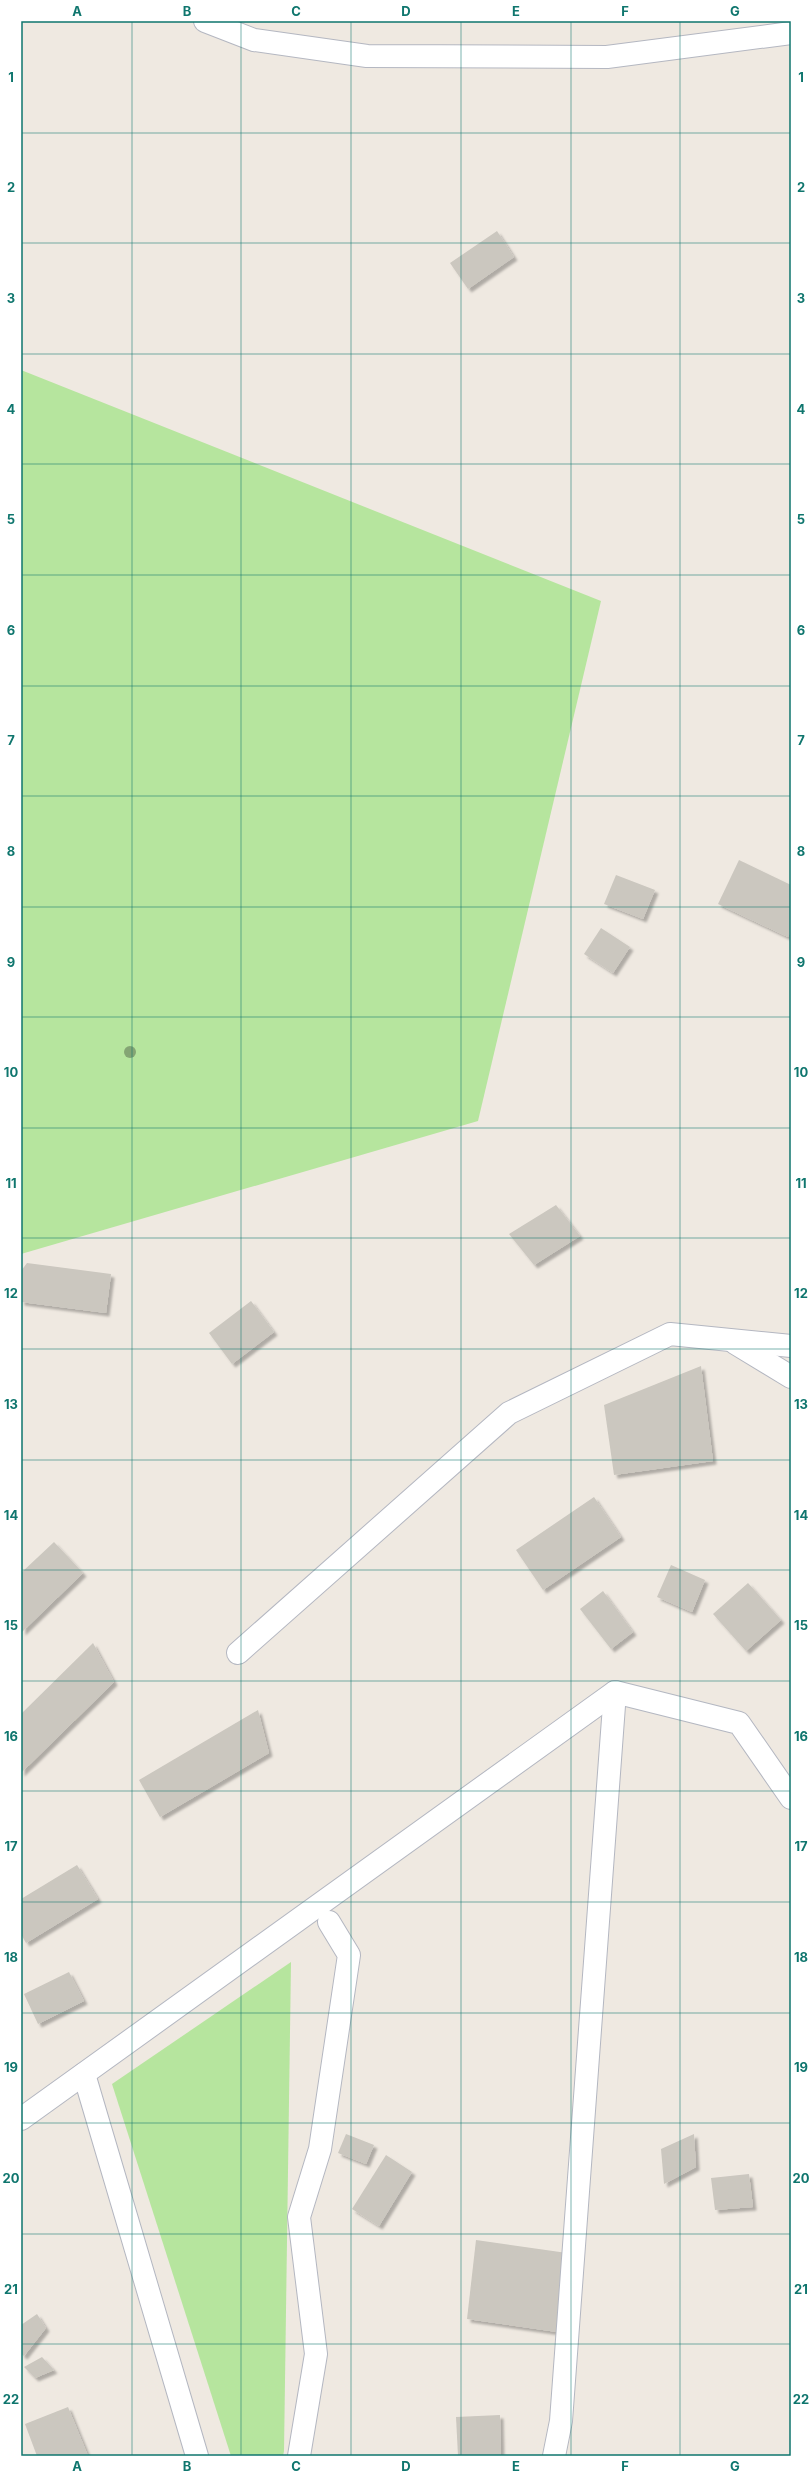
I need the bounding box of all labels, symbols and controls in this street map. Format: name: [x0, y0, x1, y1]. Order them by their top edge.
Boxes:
text: A: [72, 3, 82, 19]
text: B: [183, 3, 192, 19]
text: C: [291, 3, 301, 19]
text: D: [401, 3, 411, 19]
text: E: [512, 3, 520, 19]
text: F: [621, 3, 629, 19]
text: G: [730, 3, 740, 19]
text: 1: [8, 69, 14, 85]
text: 1: [798, 69, 804, 85]
text: 2: [7, 179, 15, 195]
text: 2: [797, 179, 805, 195]
text: 3: [7, 290, 15, 306]
text: 3: [797, 290, 805, 306]
text: 4: [7, 401, 16, 417]
text: 4: [797, 401, 806, 417]
text: 5: [7, 511, 15, 527]
text: 5: [797, 511, 805, 527]
text: 6: [7, 622, 15, 638]
text: 6: [797, 622, 805, 638]
text: 7: [7, 732, 15, 748]
text: 7: [797, 732, 805, 748]
text: 8: [7, 843, 15, 859]
text: 8: [797, 843, 805, 859]
text: 9: [7, 954, 15, 970]
text: 9: [797, 954, 805, 970]
text: 10: [4, 1064, 18, 1080]
text: 10: [794, 1064, 808, 1080]
text: 11: [5, 1175, 17, 1191]
text: 11: [795, 1175, 807, 1191]
text: 12: [4, 1285, 18, 1301]
text: 12: [794, 1285, 808, 1301]
text: 13: [4, 1396, 18, 1412]
text: 13: [794, 1396, 808, 1412]
text: 14: [4, 1507, 18, 1523]
text: 14: [794, 1507, 808, 1523]
text: 15: [4, 1617, 18, 1633]
text: 15: [794, 1617, 808, 1633]
text: 16: [4, 1728, 18, 1744]
text: 16: [794, 1728, 808, 1744]
text: 17: [4, 1838, 18, 1854]
text: 17: [794, 1838, 808, 1854]
text: 18: [4, 1949, 18, 1965]
text: 18: [794, 1949, 808, 1965]
text: 19: [4, 2059, 18, 2075]
text: 19: [794, 2059, 808, 2075]
text: 20: [3, 2170, 20, 2186]
text: 20: [793, 2170, 810, 2186]
text: 21: [4, 2281, 18, 2297]
text: 21: [794, 2281, 808, 2297]
text: 22: [3, 2391, 19, 2407]
text: 22: [793, 2391, 809, 2407]
text: A: [72, 2458, 82, 2474]
text: B: [183, 2458, 192, 2474]
text: C: [291, 2458, 301, 2474]
text: D: [401, 2458, 411, 2474]
text: E: [512, 2458, 520, 2474]
text: F: [621, 2458, 629, 2474]
text: G: [730, 2458, 740, 2474]

